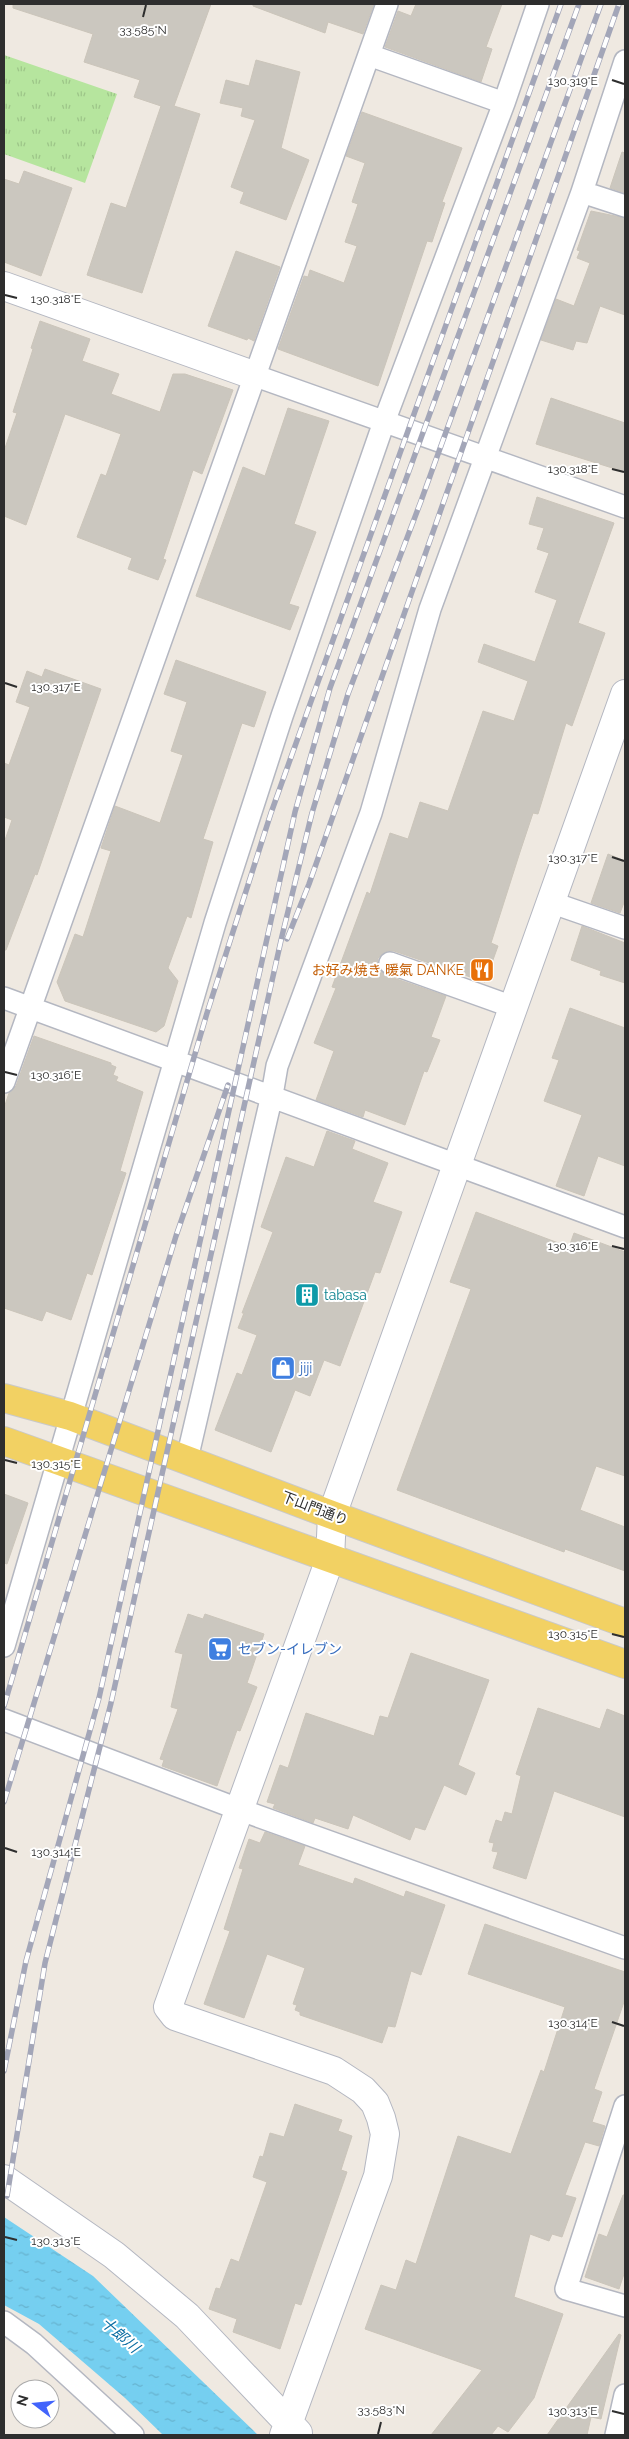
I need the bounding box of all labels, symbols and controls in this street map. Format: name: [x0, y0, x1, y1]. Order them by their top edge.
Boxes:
text: 33.585°N: [119, 23, 167, 37]
text: 130.319°E: [548, 74, 598, 88]
text: 130.318°E: [31, 292, 81, 306]
text: 130.318°E: [548, 462, 598, 476]
text: 130.317°E: [31, 680, 81, 694]
text: 130.317°E: [548, 851, 598, 865]
restaurant icon: お好み焼き 暖氣 DANKE: [469, 957, 495, 983]
place label: お好み焼き 暖氣 DANKE: [311, 962, 464, 978]
text: 130.316°E: [31, 1068, 81, 1082]
text: 130.316°E: [548, 1239, 598, 1253]
building icon: tabasa: [294, 1282, 320, 1308]
place label: tabasa: [324, 1287, 367, 1303]
shop icon: jiji: [270, 1355, 296, 1381]
place label: jiji: [298, 1360, 312, 1376]
text: 130.315°E: [31, 1457, 81, 1471]
street label: 下山門通り: [279, 1488, 351, 1528]
text: 130.315°E: [548, 1627, 598, 1641]
supermarket icon: セブン-イレブン: [207, 1636, 233, 1662]
place label: セブン-イレブン: [238, 1641, 342, 1657]
text: 130.314°E: [31, 1845, 81, 1859]
text: 130.314°E: [548, 2016, 598, 2030]
text: 130.313°E: [31, 2234, 81, 2248]
water label: 十郎川: [97, 2313, 144, 2358]
north arrow: [10, 2379, 60, 2429]
text: N: [13, 2393, 32, 2408]
text: 33.583°N: [357, 2403, 405, 2417]
text: 130.313°E: [548, 2404, 598, 2418]

